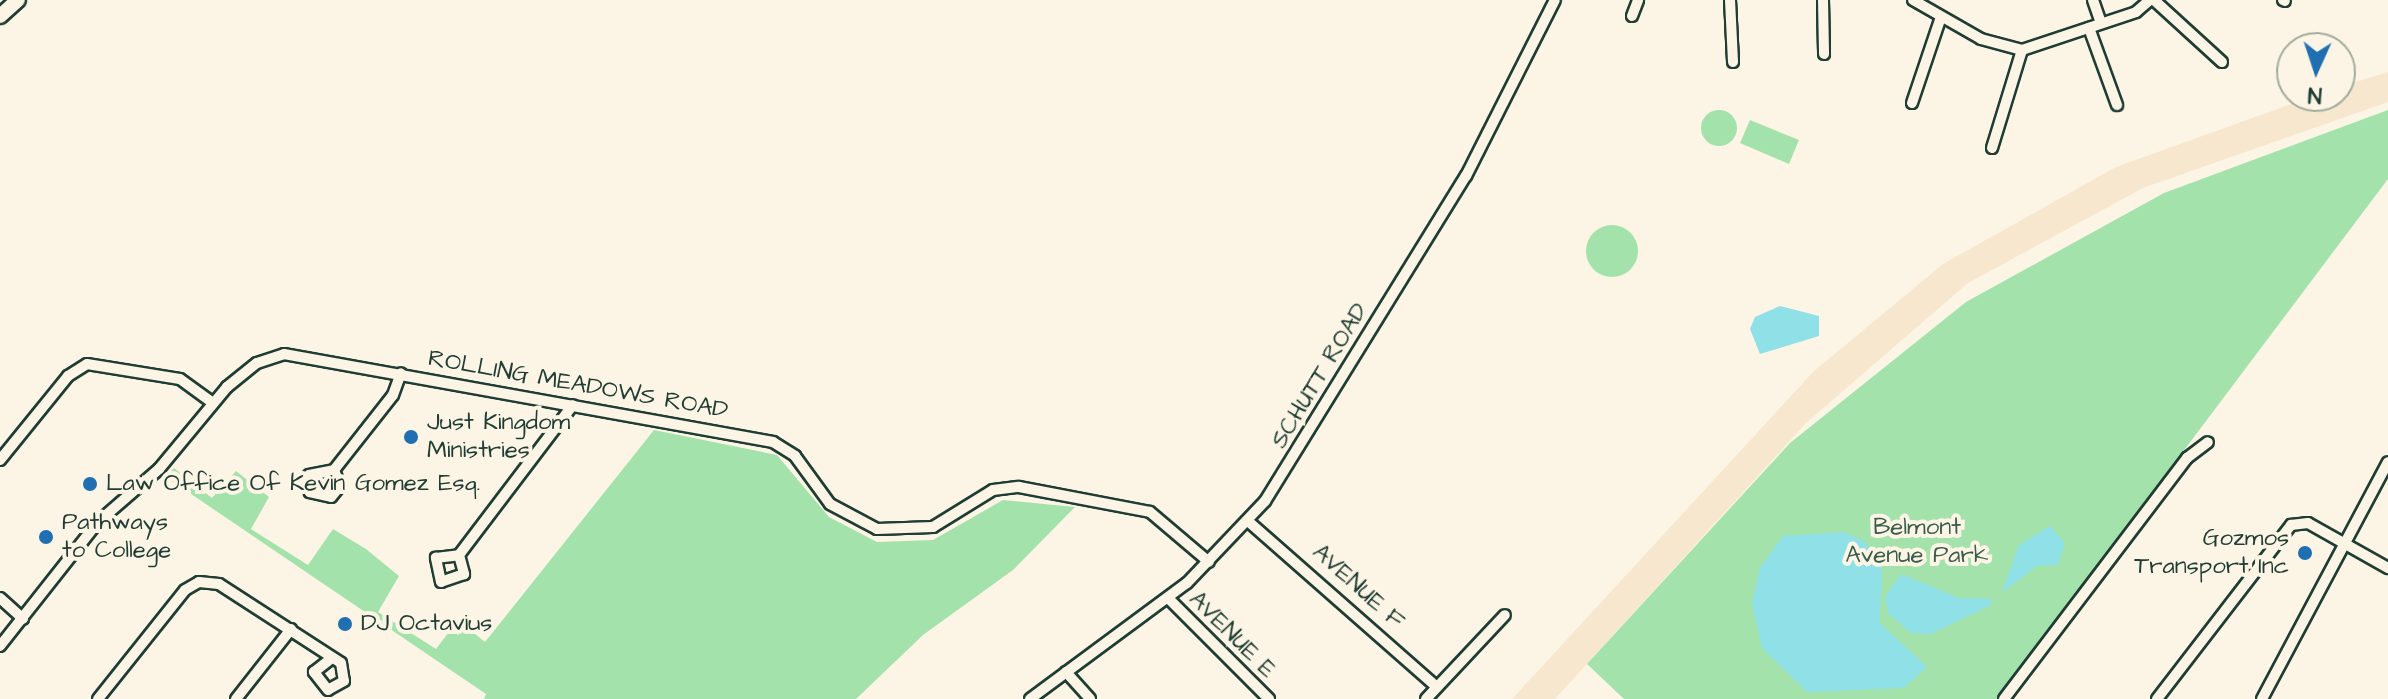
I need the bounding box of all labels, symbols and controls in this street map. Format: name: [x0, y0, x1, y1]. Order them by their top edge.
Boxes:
north arrow: [2276, 32, 2356, 112]
text: N: [2307, 79, 2323, 110]
street label: SCHUTT ROAD: [1265, 298, 1375, 454]
street label: ROLLING MEADOWS ROAD: [426, 344, 730, 426]
place label: Just Kingdom Ministries: [427, 409, 570, 465]
marker: Just Kingdom Ministries: [402, 428, 420, 446]
place label: Law Office Of Kevin Gomez Esq.: [106, 470, 480, 498]
marker: Law Office Of Kevin Gomez Esq.: [81, 475, 99, 493]
place label: Pathways to College: [62, 509, 171, 565]
park label: Belmont Avenue Park: [1845, 514, 1989, 570]
place label: Gozmos Transport Inc: [2134, 525, 2289, 581]
marker: Pathways to College: [37, 528, 55, 546]
street label: AVENUE F: [1306, 538, 1410, 636]
marker: Gozmos Transport Inc: [2296, 544, 2314, 562]
street label: AVENUE E: [1183, 586, 1281, 684]
place label: DJ Octavius: [361, 610, 492, 638]
marker: DJ Octavius: [336, 615, 354, 633]

